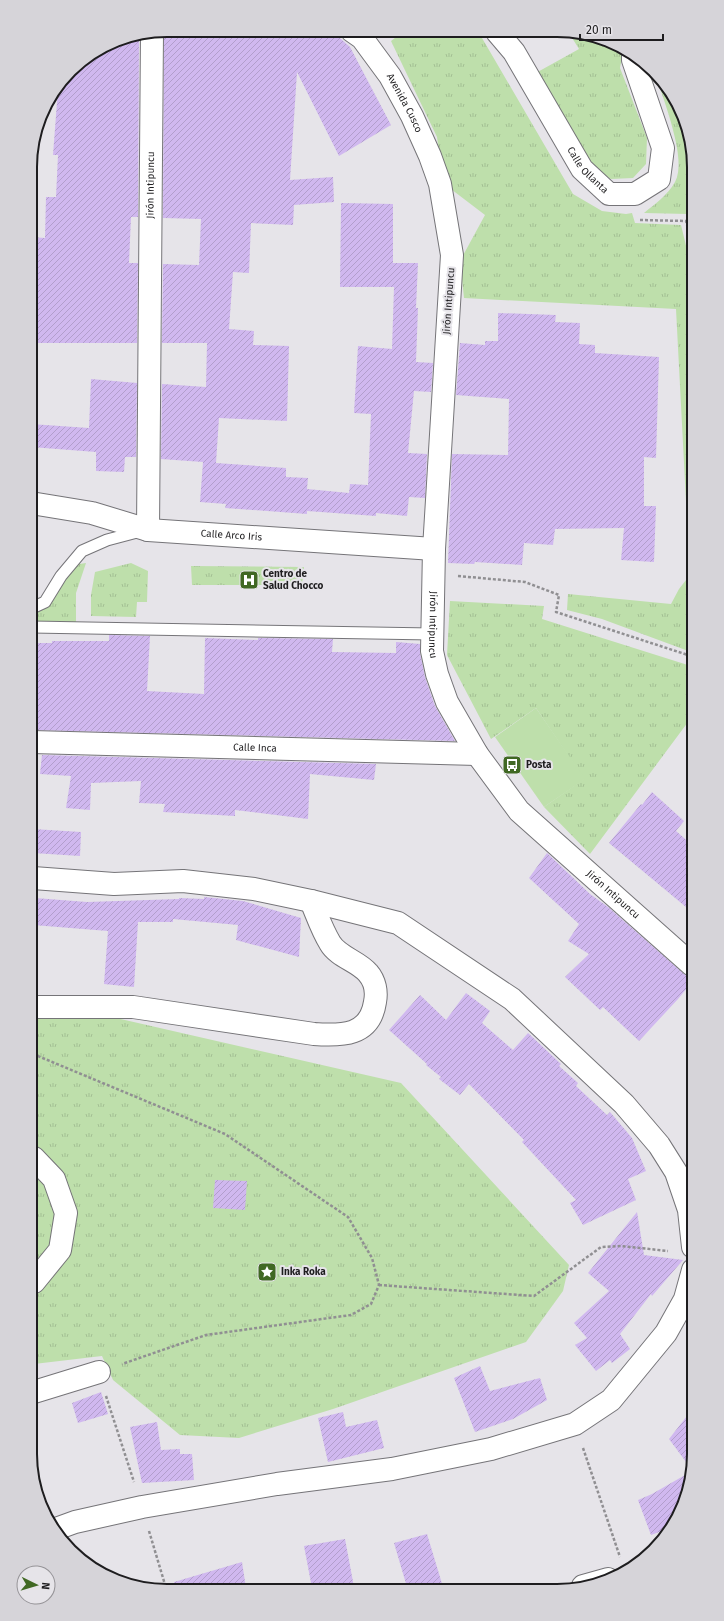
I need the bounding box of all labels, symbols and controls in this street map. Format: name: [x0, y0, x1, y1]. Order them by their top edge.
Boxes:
scale bar: [580, 16, 663, 42]
text: 20 m: [586, 23, 612, 37]
street label: Avenida Cusco: [384, 71, 425, 135]
street label: Calle Ollanta: [564, 145, 611, 196]
street label: Jirón Intipuncu: [145, 151, 157, 219]
street label: Jirón Intipuncu: [441, 267, 457, 335]
street label: Calle Arco Iris: [200, 528, 263, 544]
place label: Centro de Salud Chocco: [263, 568, 324, 592]
hospital icon: Centro de Salud Chocco: [238, 569, 260, 591]
street label: Jirón Intipuncu: [426, 591, 439, 660]
street label: Calle Inca: [233, 741, 277, 755]
bus stop icon: Posta: [501, 754, 523, 776]
place label: Posta: [526, 759, 552, 771]
street label: Jirón Intipuncu: [584, 868, 642, 921]
place icon: Inka Roka: [256, 1261, 278, 1283]
place label: Inka Roka: [281, 1266, 326, 1278]
north arrow: [16, 1565, 56, 1605]
text: N: [39, 1582, 52, 1590]

